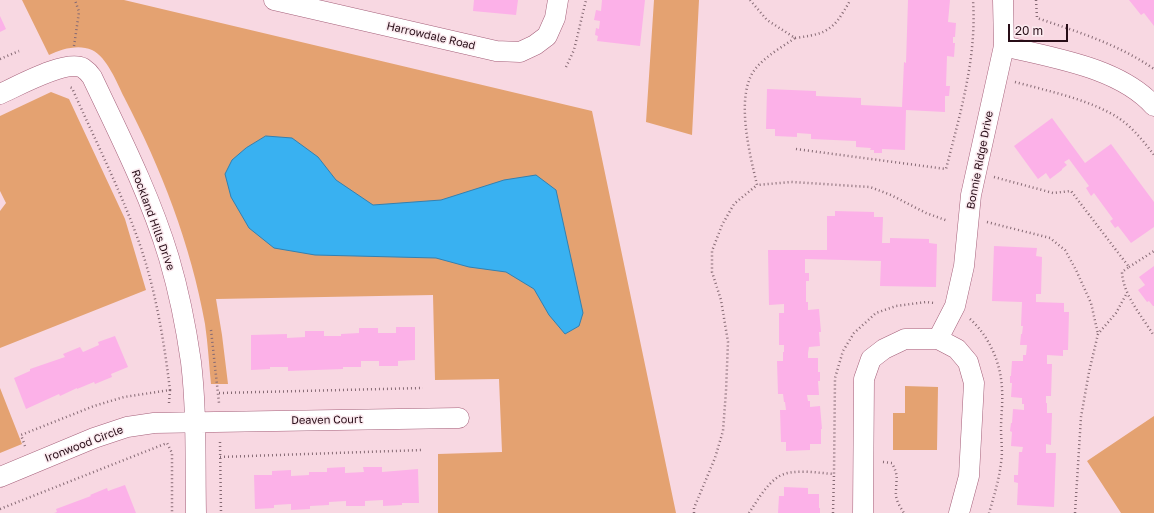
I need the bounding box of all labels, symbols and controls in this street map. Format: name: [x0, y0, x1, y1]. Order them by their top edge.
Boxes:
scale bar: [1010, 16, 1070, 42]
street label: Harrowdale Road: [385, 19, 477, 53]
text: 20 m: [1015, 23, 1043, 38]
street label: Bonnie Ridge Drive: [964, 110, 996, 210]
street label: Rockland Hills Drive: [129, 168, 177, 272]
street label: Deaven Court: [291, 413, 363, 427]
street label: Ironwood Circle: [43, 423, 125, 465]

